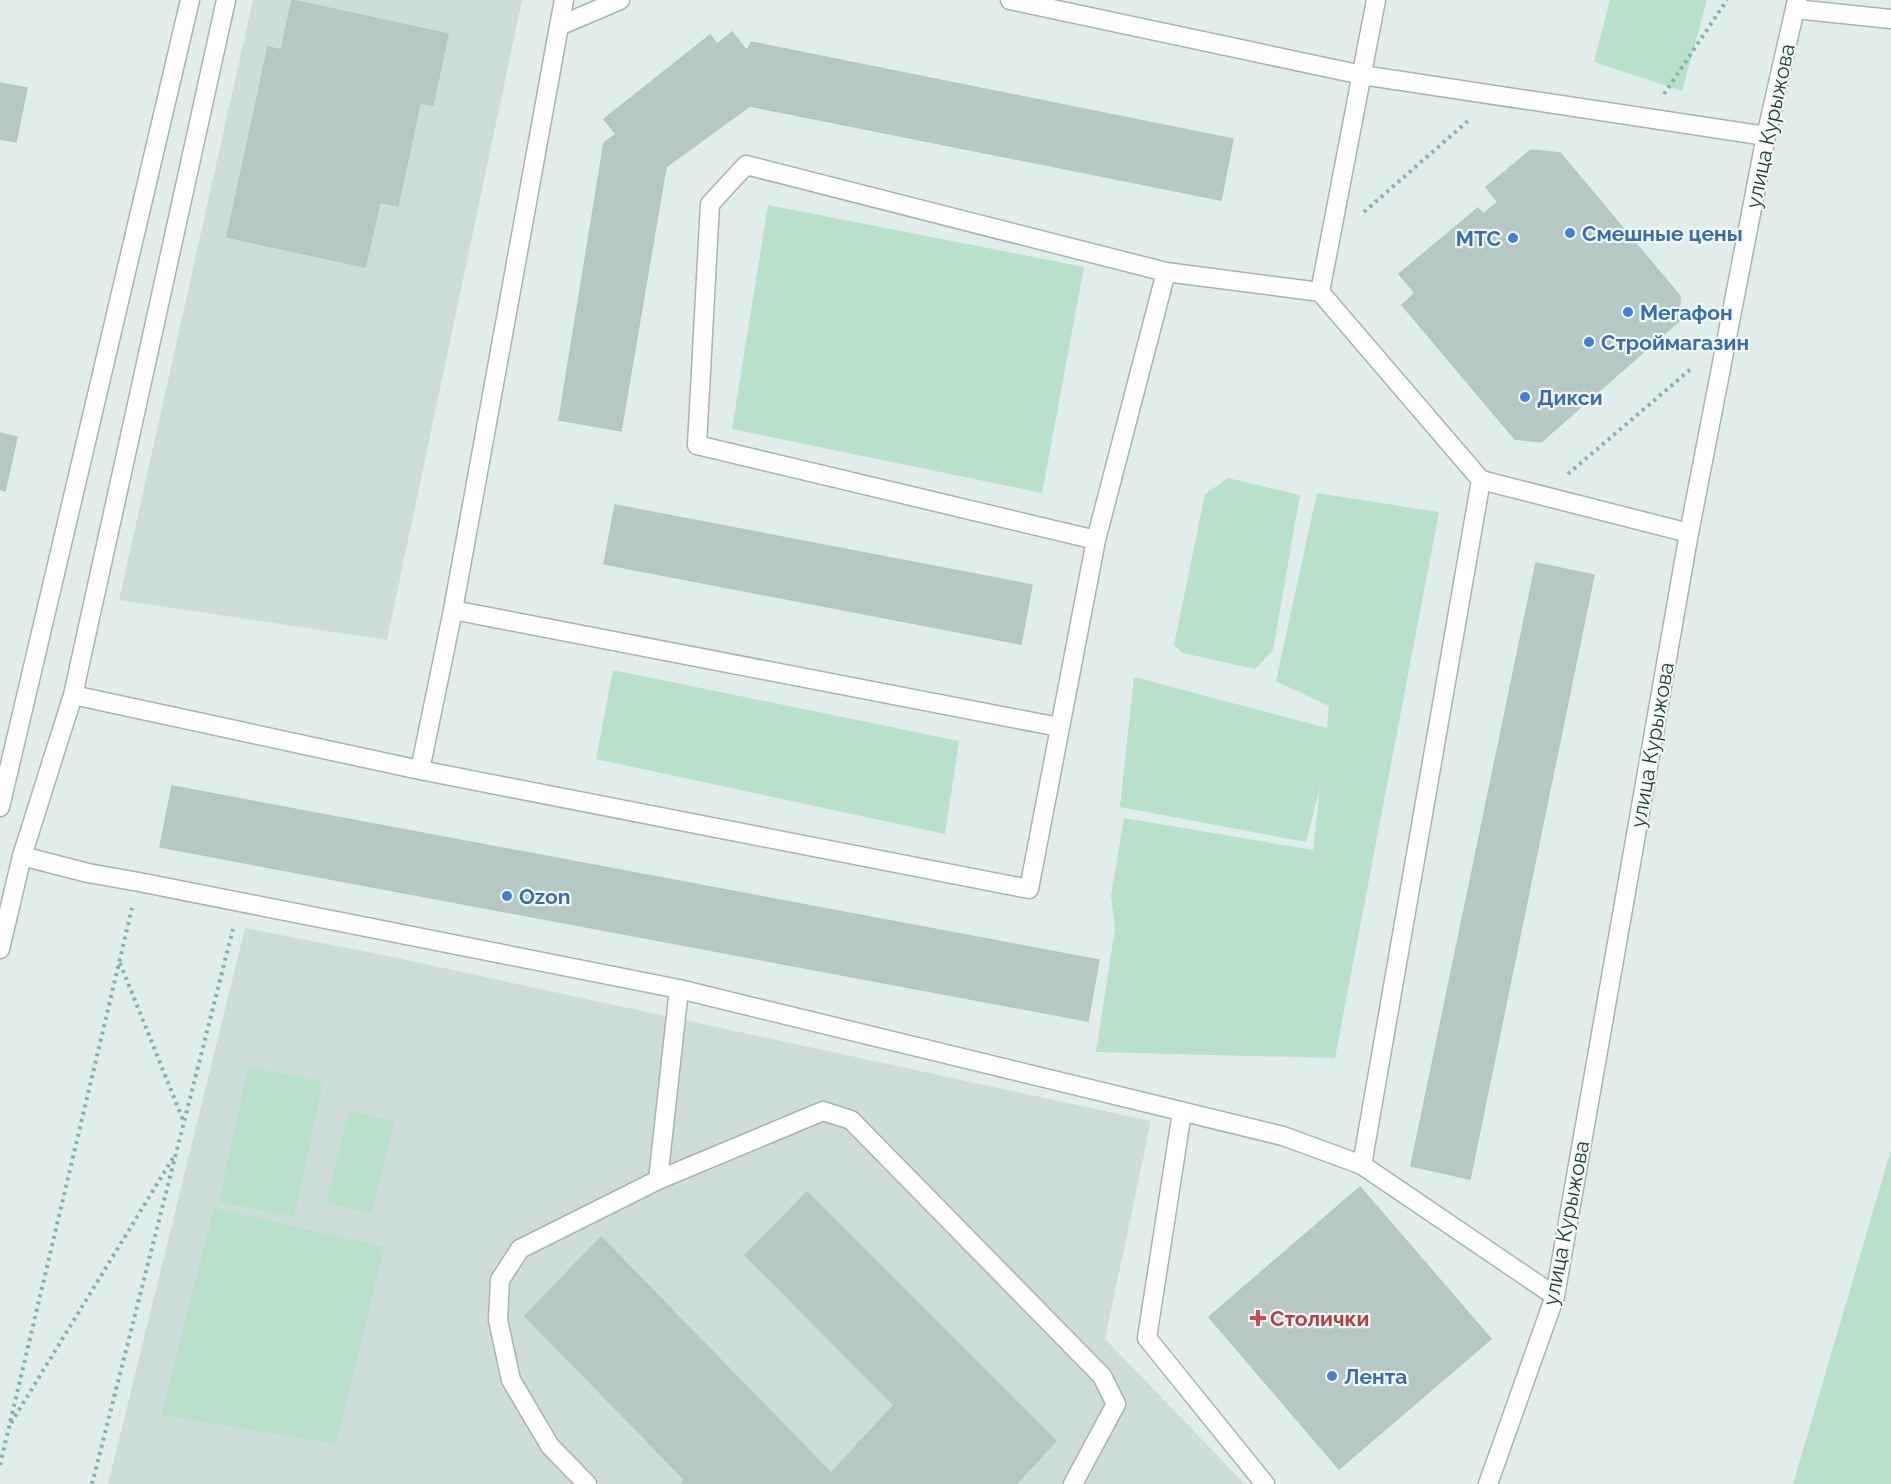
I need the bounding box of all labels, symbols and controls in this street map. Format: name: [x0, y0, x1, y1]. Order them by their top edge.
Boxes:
street label: улица Курыжова: [1740, 41, 1800, 211]
place label: Смешные цены: [1582, 221, 1743, 246]
place label: МТС: [1456, 226, 1501, 251]
marker: Смешные цены: [1563, 226, 1577, 240]
marker: МТС: [1506, 231, 1520, 245]
place label: Мегафон: [1640, 300, 1733, 325]
marker: Мегафон: [1621, 305, 1635, 319]
place label: Строймагазин: [1601, 330, 1749, 355]
marker: Строймагазин: [1582, 335, 1596, 349]
place label: Дикси: [1537, 385, 1603, 410]
marker: Дикси: [1518, 390, 1532, 404]
street label: улица Курыжова: [1625, 660, 1679, 830]
place label: Ozon: [519, 884, 570, 909]
marker: Ozon: [500, 889, 514, 903]
street label: улица Курыжова: [1538, 1138, 1594, 1308]
place label: Столички: [1270, 1306, 1369, 1331]
marker: Столички: [1251, 1311, 1265, 1325]
place label: Лента: [1344, 1364, 1407, 1389]
marker: Лента: [1325, 1369, 1339, 1383]

